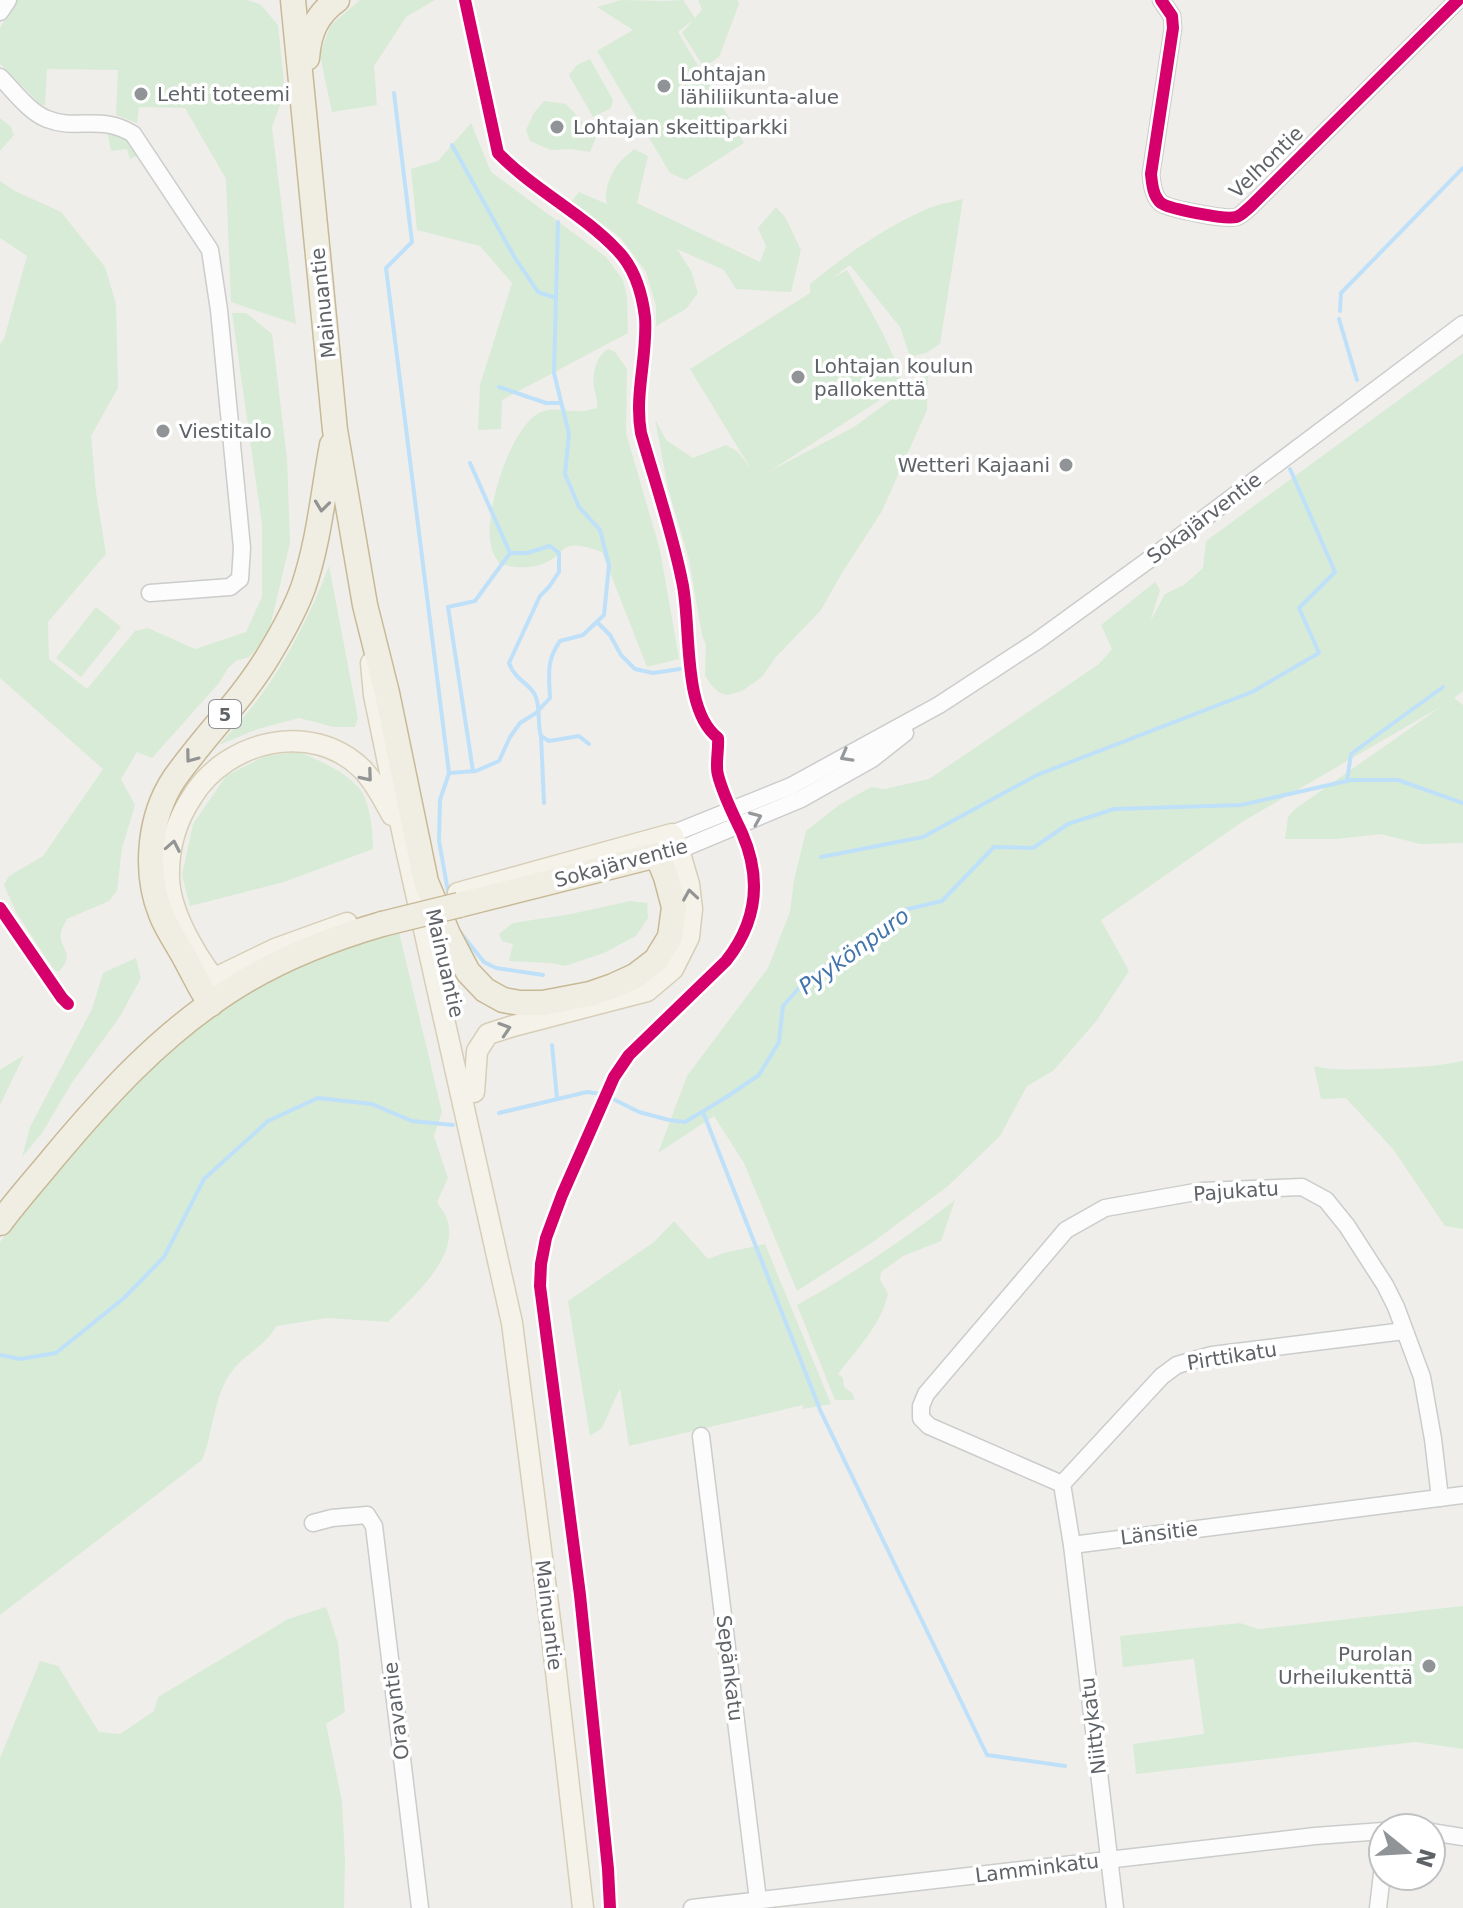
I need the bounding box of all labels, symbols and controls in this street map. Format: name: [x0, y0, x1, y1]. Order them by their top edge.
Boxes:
place label: Lohtajan lähiliikunta-alue: [680, 62, 839, 109]
marker: Lohtajan lähiliikunta-alue: [655, 77, 673, 95]
place label: Lehti toteemi: [157, 82, 290, 106]
marker: Lehti toteemi: [132, 85, 150, 103]
place label: Lohtajan skeittiparkki: [573, 115, 788, 139]
marker: Lohtajan skeittiparkki: [548, 118, 566, 136]
street label: Velhontie: [1224, 121, 1308, 203]
street label: Mainuantie: [305, 247, 341, 359]
place label: Lohtajan koulun pallokenttä: [814, 354, 973, 401]
marker: Lohtajan koulun pallokenttä: [789, 368, 807, 386]
place label: Viestitalo: [179, 419, 272, 443]
marker: Viestitalo: [154, 422, 172, 440]
place label: Wetteri Kajaani: [898, 453, 1050, 477]
marker: Wetteri Kajaani: [1057, 456, 1075, 474]
street label: Sokajärventie: [1142, 467, 1266, 569]
one-way arrow: [314, 500, 331, 513]
road number: 5: [209, 700, 241, 728]
one-way arrow: [840, 746, 855, 762]
one-way arrow: [186, 749, 200, 763]
one-way arrow: [357, 767, 372, 782]
one-way arrow: [747, 811, 762, 827]
street label: Sokajärventie: [552, 834, 690, 892]
one-way arrow: [163, 840, 180, 853]
one-way arrow: [682, 888, 699, 901]
water label: Pyykönpuro: [794, 903, 914, 999]
street label: Mainuantie: [421, 906, 469, 1020]
one-way arrow: [497, 1022, 511, 1038]
street label: Pajukatu: [1192, 1176, 1280, 1206]
street label: Pirttikatu: [1185, 1337, 1279, 1375]
street label: Länsitie: [1119, 1516, 1199, 1550]
street label: Mainuantie: [530, 1558, 568, 1672]
street label: Sepänkatu: [712, 1614, 748, 1722]
place label: Purolan Urheilukenttä: [1278, 1642, 1413, 1689]
marker: Purolan Urheilukenttä: [1420, 1657, 1438, 1675]
street label: Oravantie: [378, 1661, 414, 1761]
street label: Niittykatu: [1075, 1676, 1111, 1776]
north arrow: [1367, 1812, 1447, 1892]
text: N: [1411, 1845, 1440, 1871]
street label: Lamminkatu: [974, 1848, 1100, 1888]

